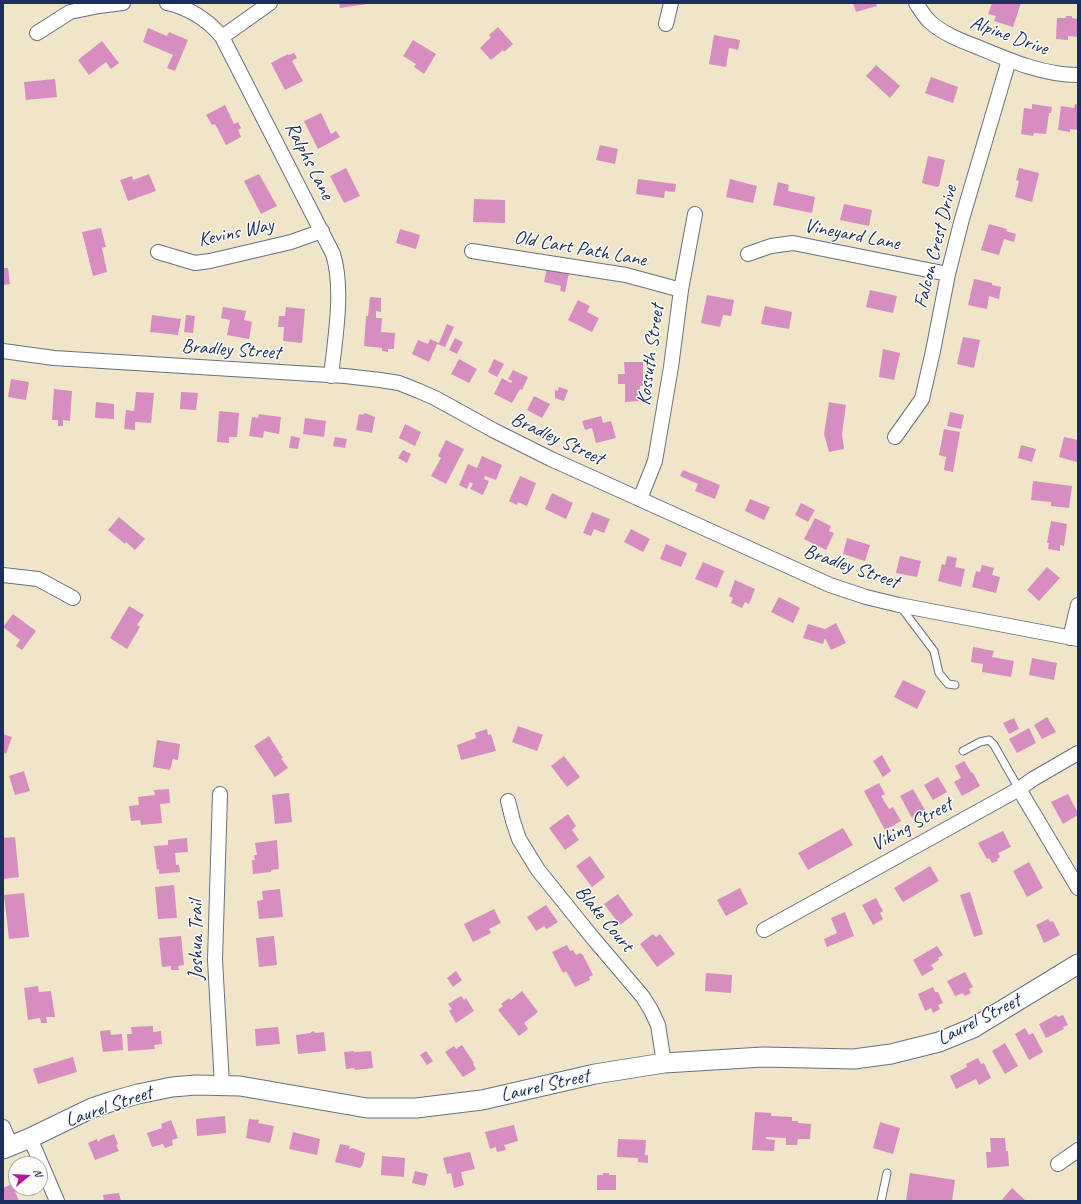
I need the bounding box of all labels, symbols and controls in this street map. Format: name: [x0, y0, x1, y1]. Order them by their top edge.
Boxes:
street label: Alpine Drive: [967, 11, 1051, 61]
street label: Ralphs Lane: [279, 118, 339, 204]
street label: Falcon Crest Drive: [909, 183, 963, 311]
street label: Kevins Way: [196, 213, 276, 253]
street label: Vineyard Lane: [802, 214, 902, 256]
street label: Old Cart Path Lane: [512, 226, 648, 272]
street label: Kossuth Street: [632, 303, 670, 407]
street label: Bradley Street: [181, 335, 281, 365]
street label: Bradley Street: [507, 407, 607, 471]
street label: Bradley Street: [800, 540, 902, 594]
street label: Viking Street: [867, 793, 957, 857]
street label: Blake Court: [569, 881, 639, 957]
street label: Joshua Trail: [185, 900, 209, 980]
street label: Laurel Street: [933, 989, 1025, 1051]
street label: Laurel Street: [498, 1064, 592, 1108]
street label: Laurel Street: [62, 1081, 156, 1133]
north arrow: [8, 1156, 48, 1196]
text: N: [31, 1167, 46, 1178]

